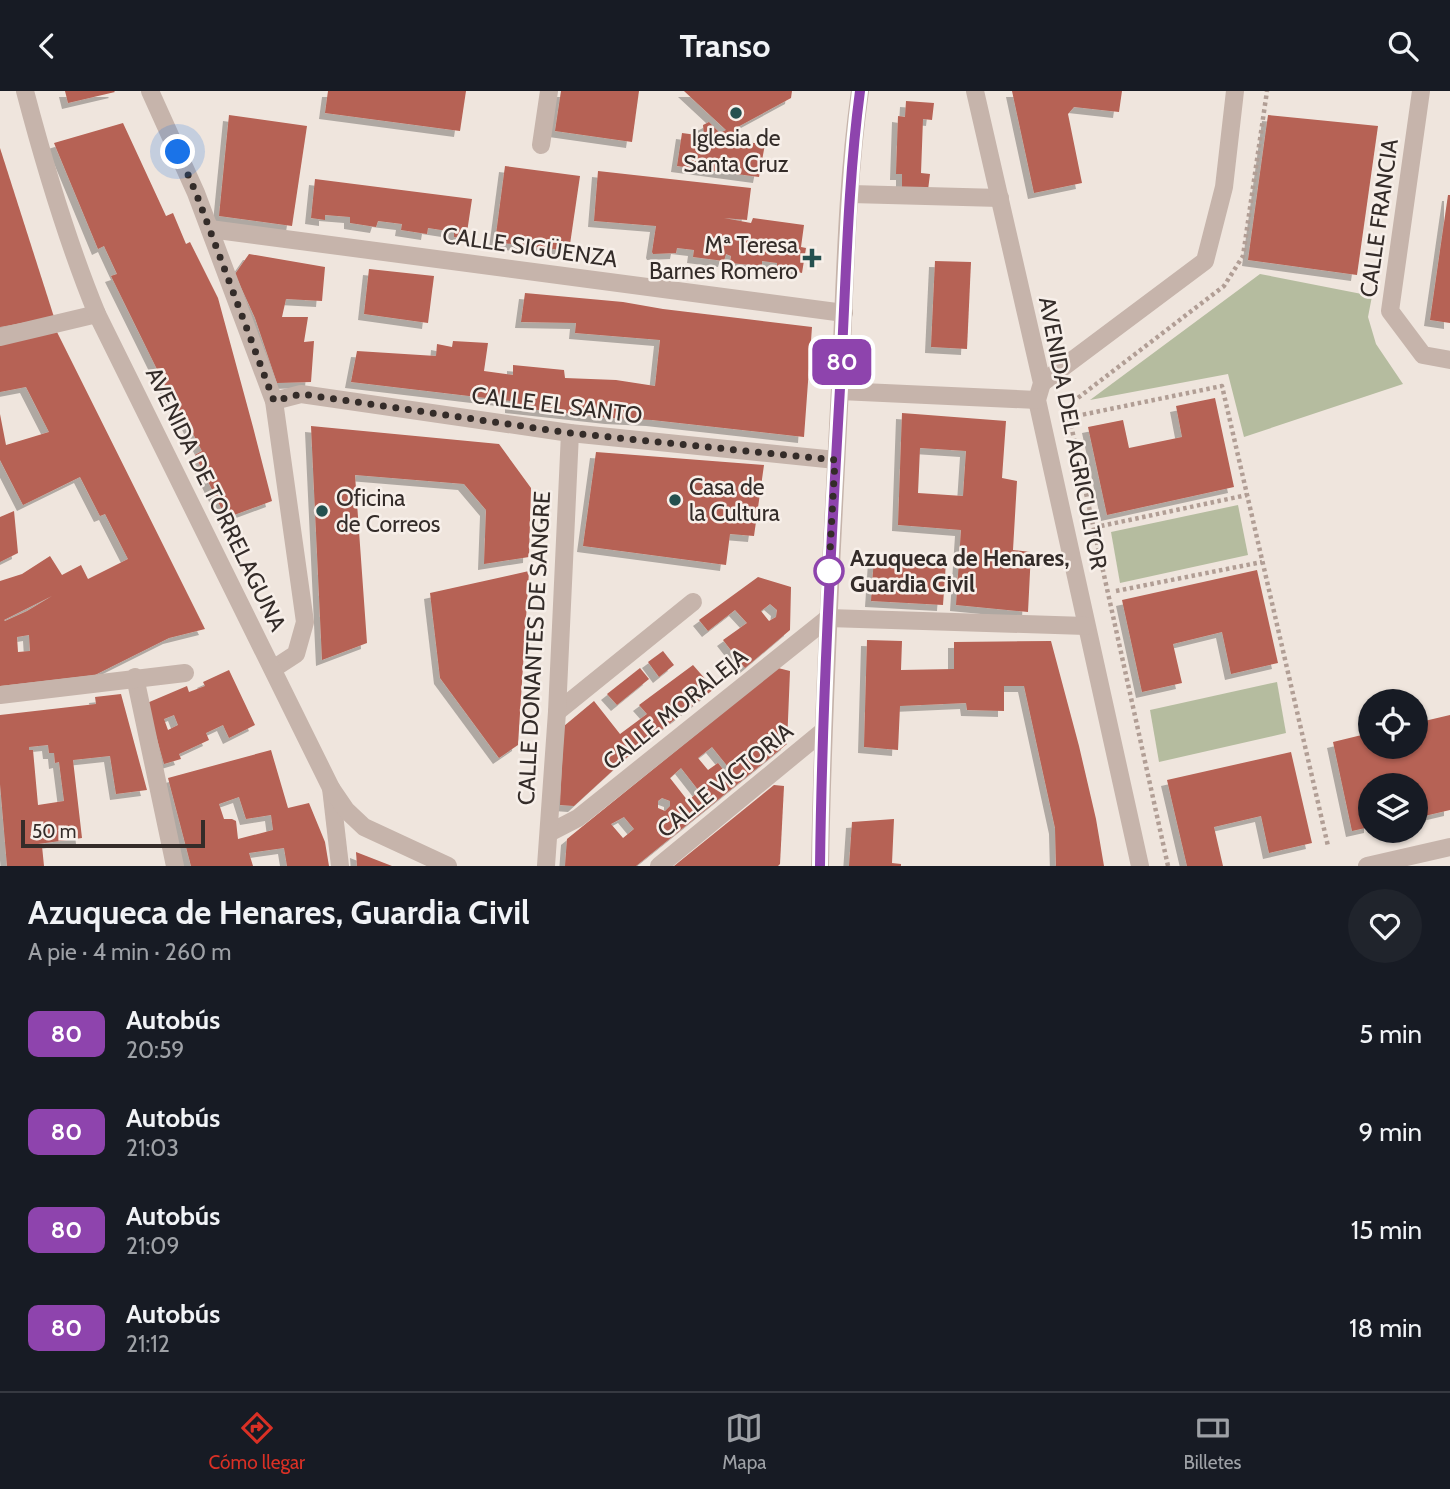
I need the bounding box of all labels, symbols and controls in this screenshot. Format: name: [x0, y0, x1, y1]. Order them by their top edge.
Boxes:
text: Transo: [680, 26, 770, 65]
icon: back: [28, 27, 66, 65]
icon: search: [1384, 27, 1422, 65]
marker: Iglesia de Santa Cruz: [728, 105, 744, 121]
place label: Iglesia de Santa Cruz: [683, 124, 789, 178]
your location: [160, 134, 195, 169]
street label: CALLE FRANCIA: [1354, 137, 1404, 299]
street label: CALLE SIGÜENZA: [441, 221, 619, 273]
place label: Mª Teresa Barnes Romero: [649, 231, 798, 285]
marker: Mª Teresa Barnes Romero: [804, 250, 820, 266]
street label: AVENIDA DEL AGRICULTOR: [1033, 294, 1113, 572]
line badge: 80: [810, 339, 874, 385]
text: 80: [826, 347, 858, 376]
street label: AVENIDA DE TORRELAGUNA: [140, 362, 292, 636]
street label: CALLE EL SANTO: [470, 381, 644, 429]
place label: Casa de la Cultura: [689, 473, 780, 527]
place label: Oficina de Correos: [336, 484, 440, 538]
street label: CALLE DONANTES DE SANGRE: [512, 490, 556, 806]
marker: Casa de la Cultura: [667, 492, 683, 508]
marker: Oficina de Correos: [314, 503, 330, 519]
place label: Azuqueca de Henares, Guardia Civil: [850, 544, 1070, 598]
marker: Azuqueca de Henares, Guardia Civil: [814, 556, 844, 586]
street label: CALLE MORALEJA: [597, 642, 753, 776]
map controls: [1358, 689, 1428, 843]
button: locate: [1358, 689, 1428, 759]
street label: CALLE VICTORIA: [651, 717, 799, 843]
button: layers: [1358, 773, 1428, 843]
scale bar: [21, 817, 205, 849]
text: 50 m: [32, 820, 76, 843]
button: heart: [1348, 889, 1422, 963]
text: Azuqueca de Henares, Guardia Civil: [28, 892, 530, 932]
text: A pie · 4 min · 260 m: [28, 938, 231, 966]
text: Autobús: [126, 1004, 220, 1036]
text: 5 min: [1359, 1018, 1422, 1050]
text: 80: [51, 1019, 82, 1048]
text: 20:59: [126, 1036, 184, 1064]
text: Autobús: [126, 1102, 220, 1134]
text: 9 min: [1359, 1116, 1422, 1148]
text: 80: [51, 1117, 82, 1146]
text: 21:03: [126, 1134, 179, 1162]
text: Autobús: [126, 1200, 220, 1232]
text: 15 min: [1351, 1214, 1422, 1246]
text: 80: [51, 1215, 82, 1244]
text: 21:09: [126, 1232, 179, 1260]
text: Autobús: [126, 1298, 220, 1330]
text: 18 min: [1349, 1312, 1422, 1344]
text: 80: [51, 1313, 82, 1342]
text: 21:12: [126, 1330, 170, 1358]
tab: Cómo llegar: [209, 1409, 305, 1474]
tab: Mapa: [722, 1409, 766, 1474]
tab: Billetes: [1184, 1409, 1241, 1474]

